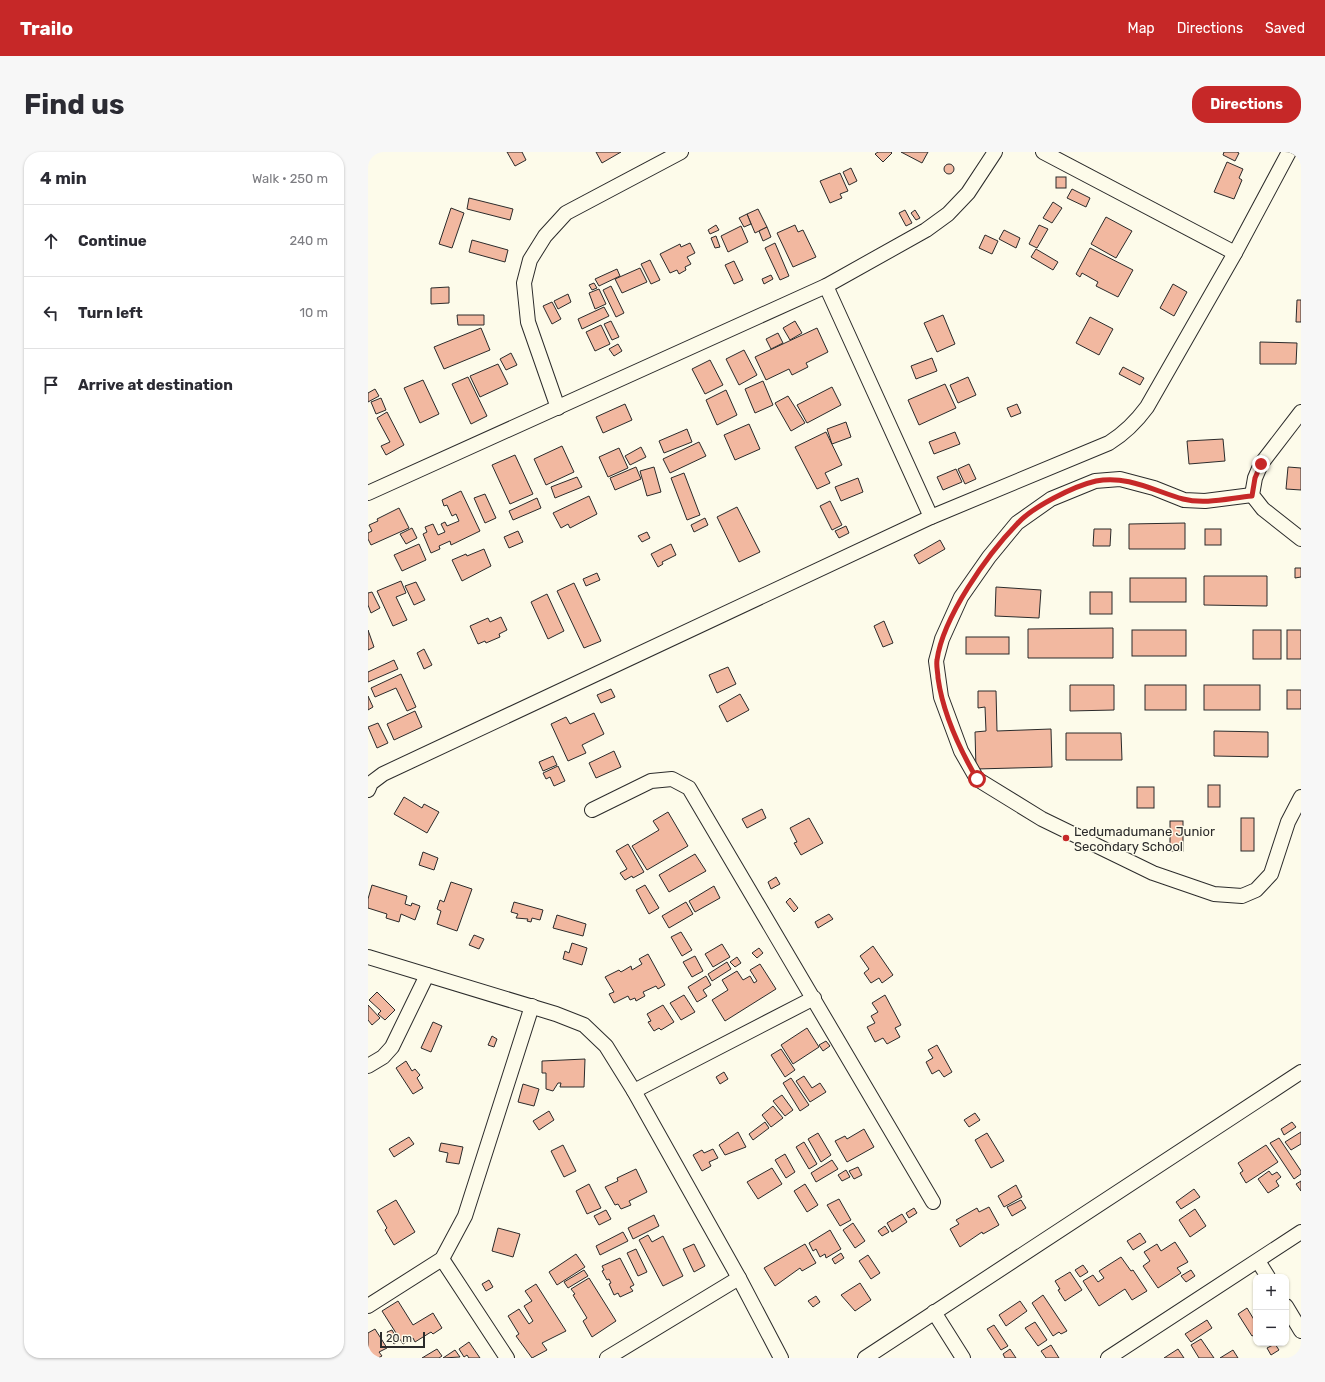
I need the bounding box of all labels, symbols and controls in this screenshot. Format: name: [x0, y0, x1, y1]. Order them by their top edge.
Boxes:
text: Trailo: [20, 17, 73, 40]
text: Map: [1128, 20, 1155, 37]
text: Directions: [1177, 20, 1243, 37]
text: Saved: [1265, 20, 1305, 37]
button: Directions: [1192, 86, 1301, 123]
text: Find us: [24, 88, 124, 121]
text: 4 min: [40, 168, 87, 188]
text: Walk · 250 m: [252, 171, 328, 186]
icon: ahead: [40, 230, 62, 252]
text: Continue: [78, 232, 147, 250]
text: 240 m: [289, 233, 328, 248]
icon: left: [40, 302, 62, 324]
text: Turn left: [78, 304, 143, 322]
text: 10 m: [299, 305, 328, 320]
icon: arrive: [40, 374, 62, 396]
text: Arrive at destination: [78, 376, 233, 394]
route end: [1252, 455, 1270, 473]
route start: [968, 770, 986, 788]
place label: Ledumadumane Junior Secondary School: [1074, 824, 1215, 854]
marker: Ledumadumane Junior Secondary School: [1061, 833, 1071, 843]
map controls: [1253, 1274, 1289, 1346]
button: +: [1253, 1274, 1289, 1310]
button: −: [1253, 1310, 1289, 1346]
scale bar: [380, 1330, 425, 1349]
text: 20 m: [386, 1332, 412, 1345]

